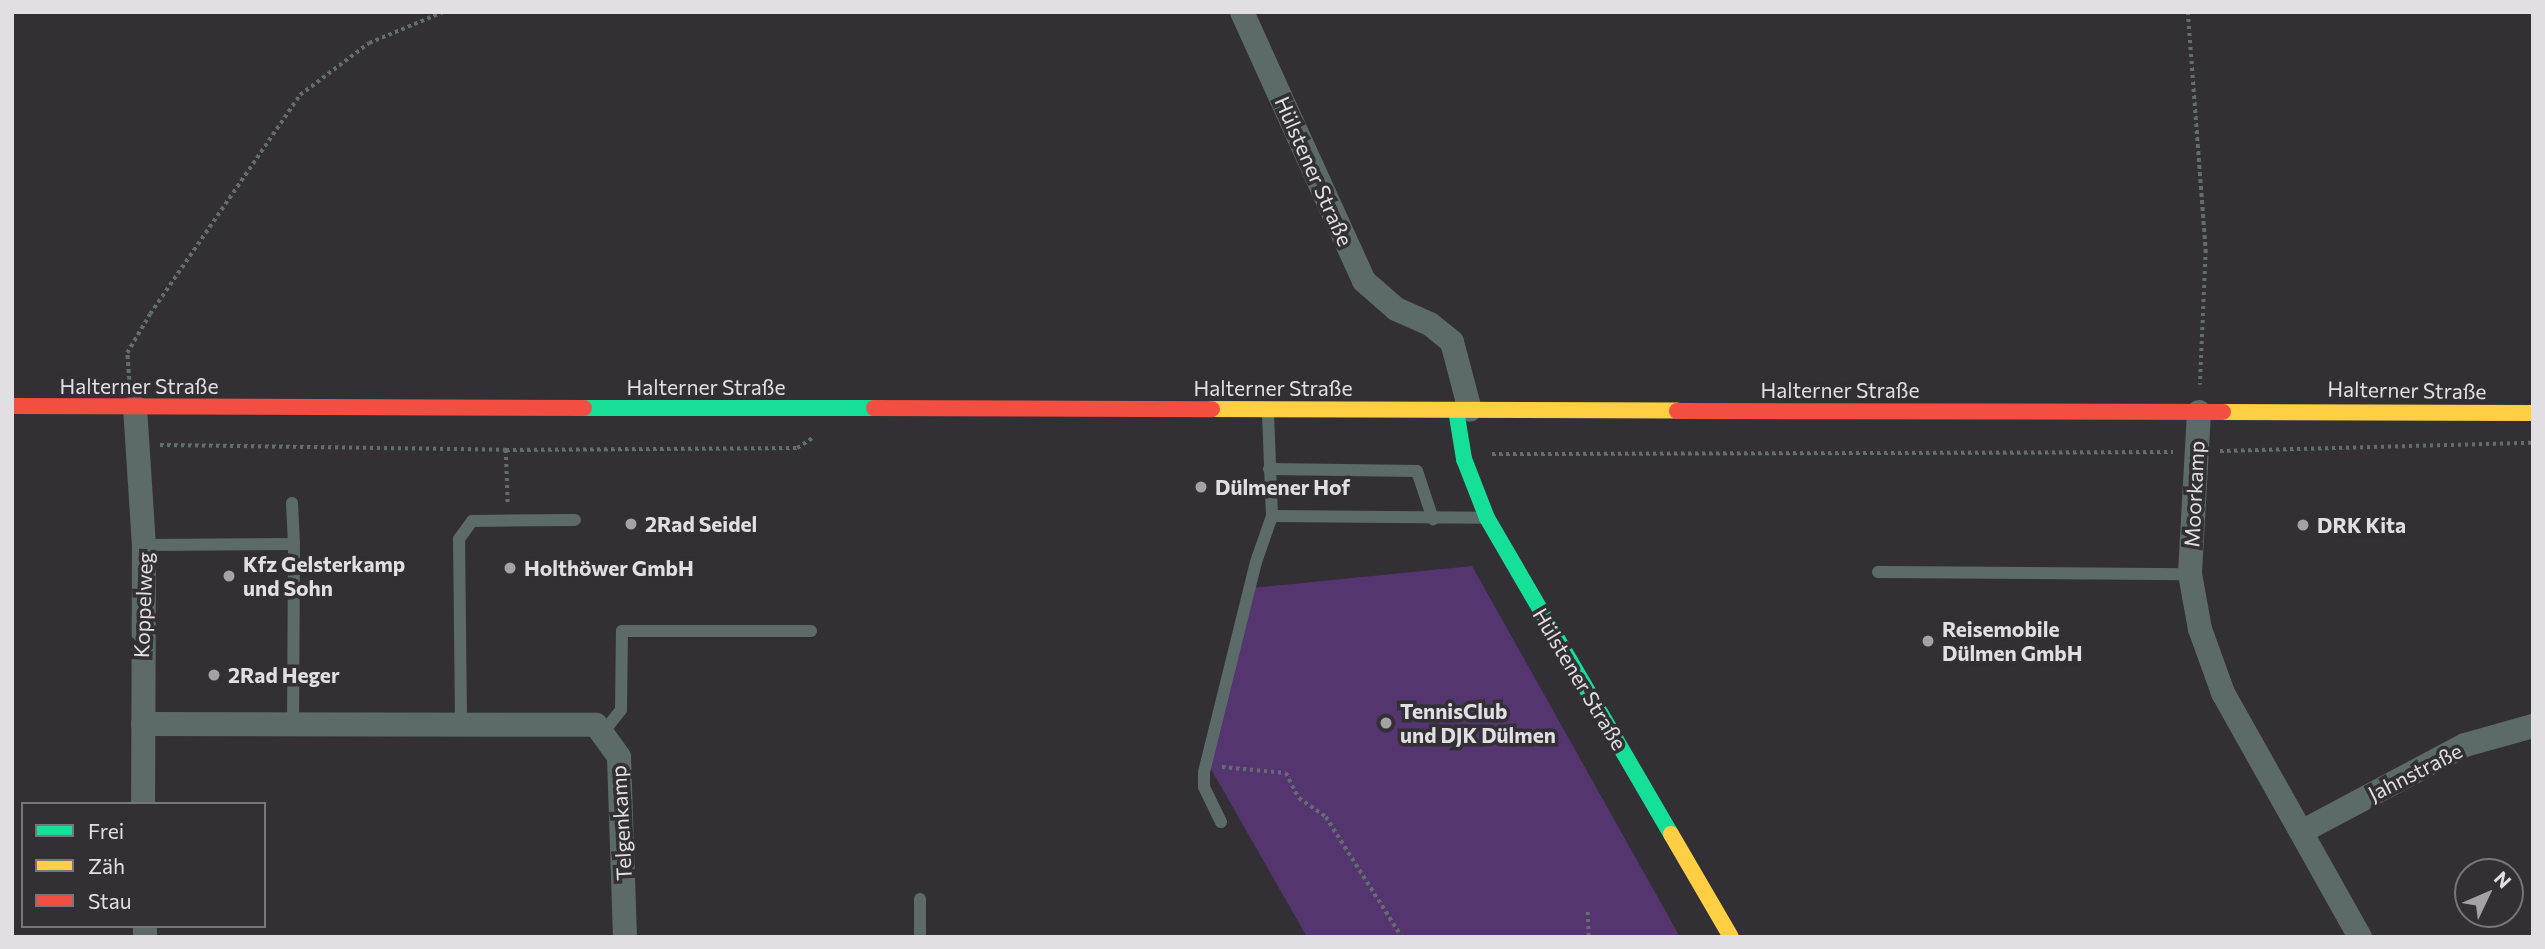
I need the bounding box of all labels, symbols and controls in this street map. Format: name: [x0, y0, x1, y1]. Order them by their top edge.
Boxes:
street label: Hülstener Straße: [1270, 92, 1358, 250]
street label: Halterner Straße: [59, 373, 219, 399]
street label: Halterner Straße: [626, 374, 786, 400]
street label: Halterner Straße: [1193, 375, 1353, 401]
street label: Halterner Straße: [2327, 376, 2487, 404]
street label: Halterner Straße: [1760, 377, 1920, 403]
street label: Moorkamp: [2179, 440, 2209, 548]
place label: Dülmener Hof: [1215, 474, 1350, 500]
marker: Dülmener Hof: [1193, 479, 1209, 495]
place label: 2Rad Seidel: [645, 511, 757, 537]
place label: DRK Kita: [2317, 512, 2406, 538]
marker: 2Rad Seidel: [623, 516, 639, 532]
marker: DRK Kita: [2295, 517, 2311, 533]
place label: Kfz Gelsterkamp und Sohn: [243, 551, 405, 601]
street label: Koppelweg: [129, 552, 157, 658]
place label: Holthöwer GmbH: [524, 555, 694, 581]
marker: Holthöwer GmbH: [502, 560, 518, 576]
marker: Kfz Gelsterkamp und Sohn: [221, 568, 237, 584]
street label: Hülstener Straße: [1528, 603, 1632, 755]
place label: Reisemobile Dülmen GmbH: [1942, 616, 2082, 666]
marker: Reisemobile Dülmen GmbH: [1920, 633, 1936, 649]
place label: 2Rad Heger: [228, 662, 340, 688]
marker: 2Rad Heger: [206, 667, 222, 683]
place label: TennisClub und DJK Dülmen: [1400, 698, 1556, 748]
marker: TennisClub und DJK Dülmen: [1378, 715, 1394, 731]
street label: Jahnstraße: [2364, 738, 2466, 806]
street label: Telgenkamp: [605, 765, 637, 881]
legend: [21, 802, 266, 928]
text: Frei: [88, 818, 124, 843]
text: Zäh: [88, 853, 125, 878]
north arrow: [2454, 858, 2524, 928]
text: N: [2490, 866, 2516, 893]
text: Stau: [88, 888, 131, 913]

